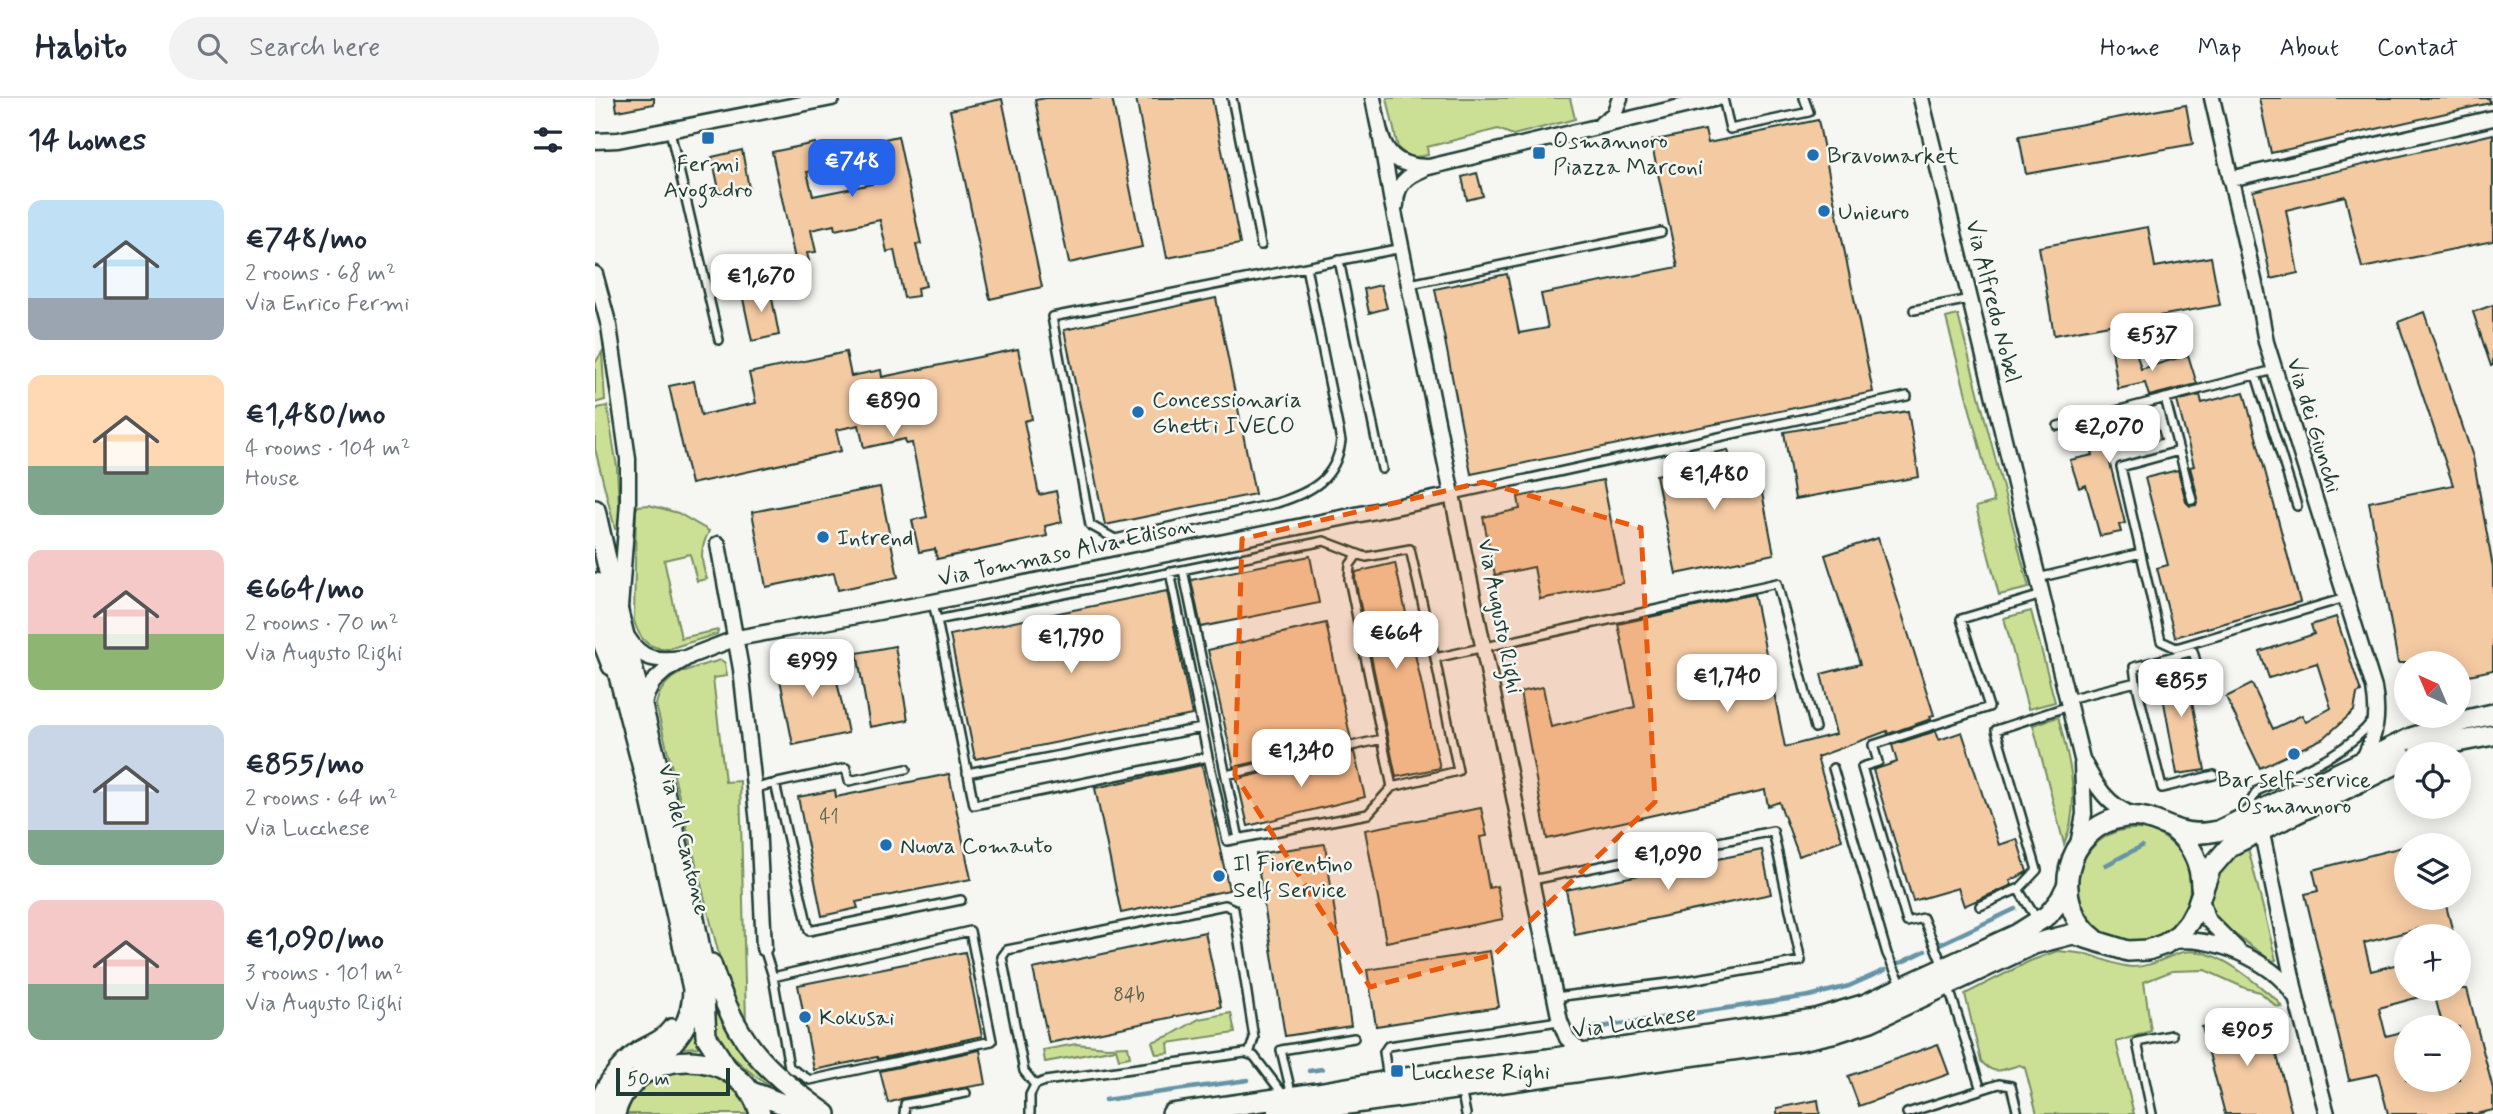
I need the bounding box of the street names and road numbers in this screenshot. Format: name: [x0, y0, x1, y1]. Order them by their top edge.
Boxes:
street label: Via Alfredo Nobel: [1957, 217, 2027, 386]
street label: Via dei Giunchi: [2278, 354, 2348, 497]
street label: Via Tommaso Alva Edison: [935, 511, 1197, 595]
street label: Via Augusto Righi: [1467, 536, 1529, 697]
street label: Via del Cantone: [650, 761, 716, 918]
street label: Via Lucchese: [1570, 999, 1698, 1047]

